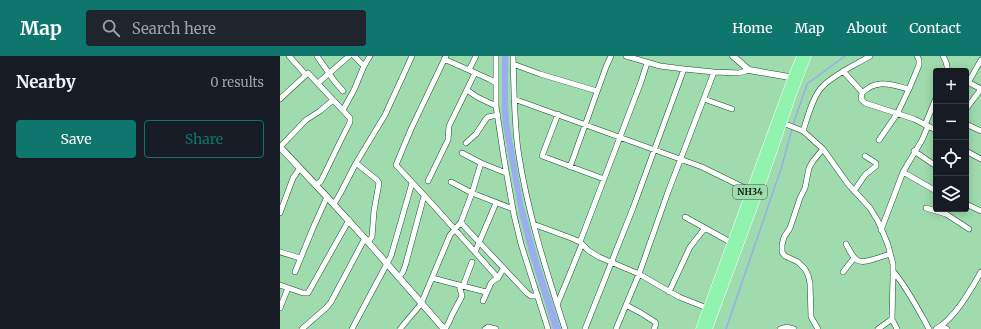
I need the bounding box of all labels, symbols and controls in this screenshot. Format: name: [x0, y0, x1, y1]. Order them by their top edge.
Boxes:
search box: [86, 10, 366, 46]
text: Map: [20, 16, 62, 40]
icon: search: [100, 17, 122, 39]
text: Search here: [132, 19, 216, 38]
text: Home: [732, 19, 773, 37]
text: Map: [795, 19, 824, 37]
text: About: [846, 19, 887, 37]
text: Contact: [909, 19, 961, 37]
map controls: [933, 68, 969, 212]
button: +: [933, 68, 969, 104]
text: Nearby: [16, 71, 76, 93]
text: 0 results: [210, 74, 264, 91]
button: −: [933, 104, 969, 140]
button: Save: [16, 120, 136, 158]
button: Share: [144, 120, 264, 158]
button: locate: [933, 140, 969, 176]
button: layers: [933, 176, 969, 212]
road number: NH34: [733, 185, 767, 199]

